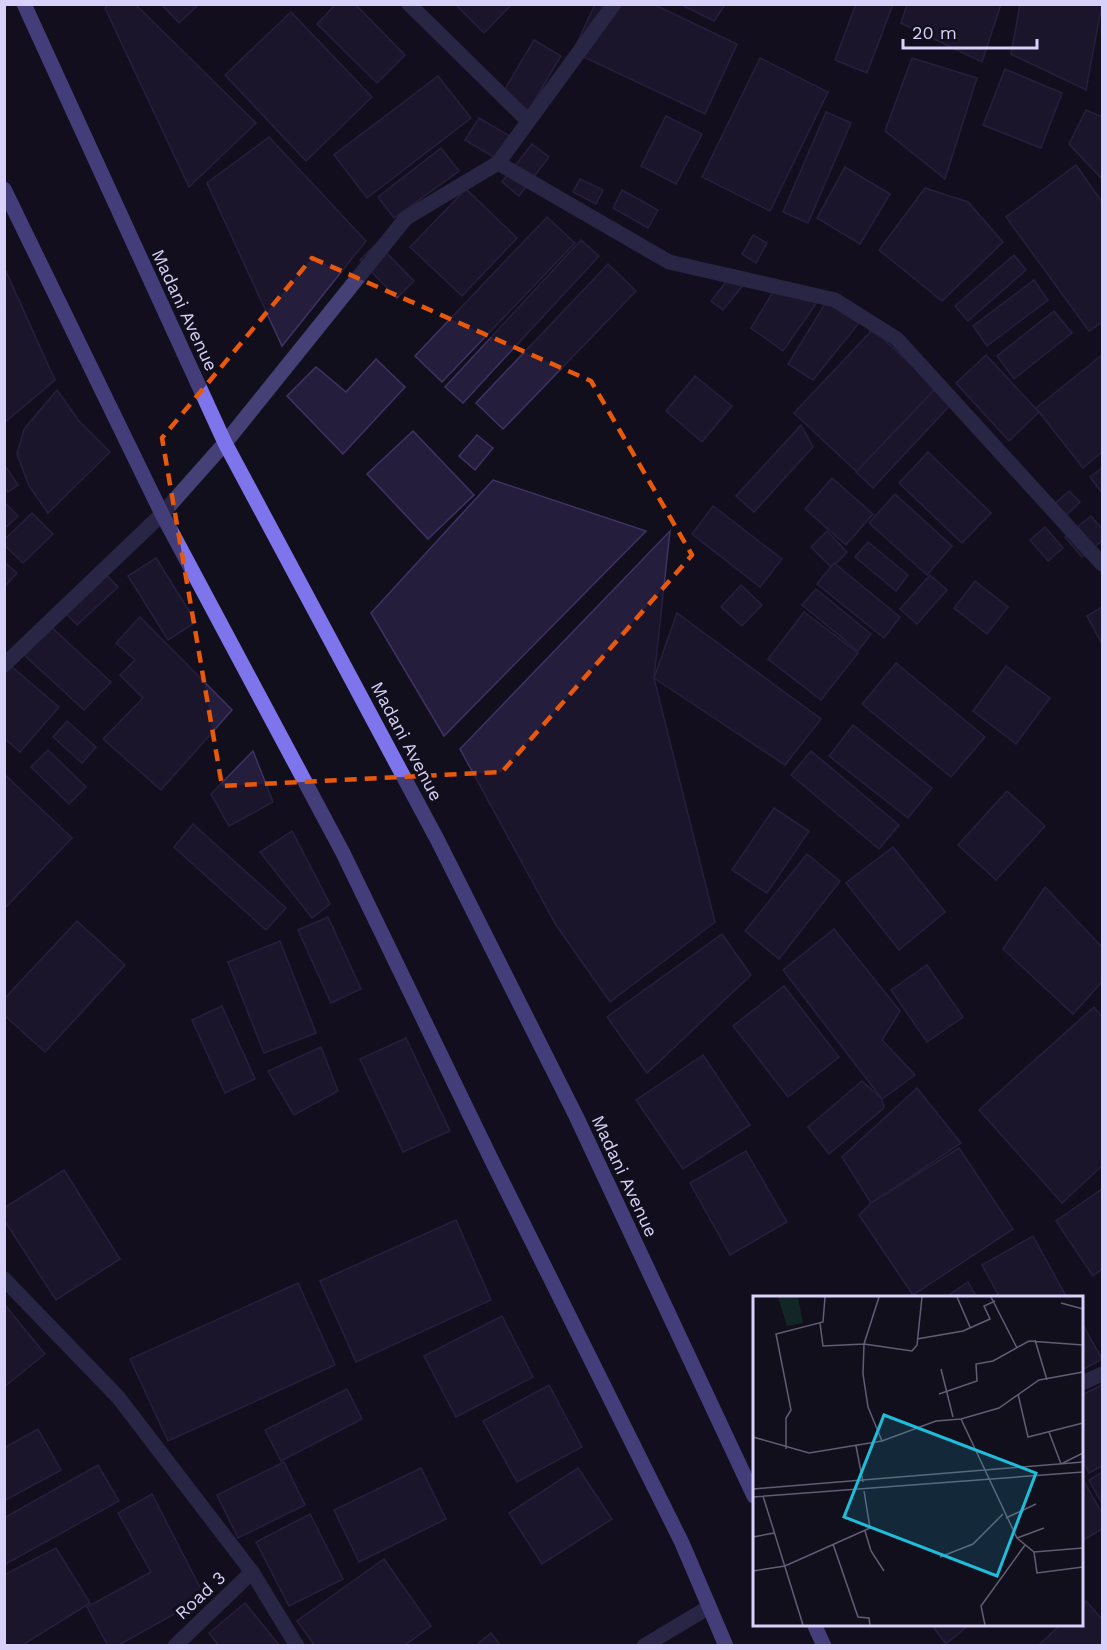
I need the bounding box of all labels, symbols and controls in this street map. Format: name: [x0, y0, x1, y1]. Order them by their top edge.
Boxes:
scale bar: [903, 12, 1036, 50]
text: 20 m: [912, 22, 957, 43]
street label: Madani Avenue: [148, 246, 222, 374]
street label: Madani Avenue: [367, 678, 447, 804]
street label: Madani Avenue: [588, 1112, 662, 1240]
inset map: [753, 1296, 1083, 1626]
street label: Road 3: [171, 1567, 229, 1623]

